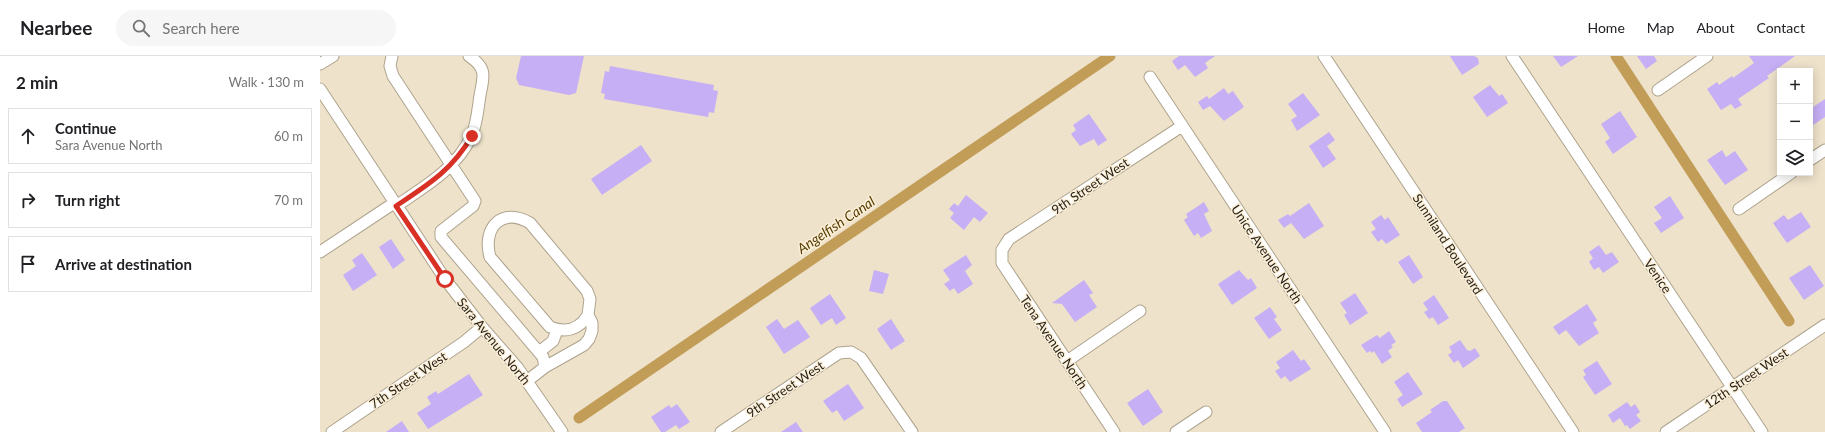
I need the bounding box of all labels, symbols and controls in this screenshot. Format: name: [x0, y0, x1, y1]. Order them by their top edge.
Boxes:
search box: [116, 10, 396, 46]
text: Nearbee: [20, 16, 92, 39]
icon: search: [130, 17, 152, 39]
text: Search here: [162, 19, 240, 37]
text: Home: [1587, 19, 1625, 36]
text: Map: [1647, 19, 1674, 36]
text: About: [1696, 19, 1734, 36]
text: Contact: [1756, 19, 1805, 36]
map controls: [1777, 68, 1813, 176]
button: +: [1777, 68, 1813, 104]
text: 2 min: [16, 72, 58, 93]
text: Walk · 130 m: [228, 74, 304, 90]
button: −: [1777, 104, 1813, 140]
text: Continue: [55, 119, 116, 137]
icon: ahead: [17, 125, 39, 147]
route end: [463, 127, 481, 145]
text: 60 m: [274, 128, 303, 144]
text: Sara Avenue North: [55, 137, 163, 153]
button: layers: [1777, 140, 1813, 176]
street label: 9th Street West: [1048, 154, 1132, 218]
icon: right: [17, 189, 39, 211]
text: Turn right: [55, 191, 120, 209]
street label: Sunniland Boulevard: [1410, 191, 1486, 297]
text: 70 m: [274, 192, 303, 208]
water label: Angelfish Canal: [793, 192, 878, 257]
street label: Unice Avenue North: [1228, 202, 1306, 306]
icon: arrive: [17, 253, 39, 275]
text: Arrive at destination: [55, 255, 192, 273]
street label: Venice: [1641, 256, 1675, 296]
route start: [436, 270, 454, 288]
street label: Tena Avenue North: [1017, 292, 1091, 392]
street label: Sara Avenue North: [454, 294, 534, 388]
street label: 12th Street West: [1701, 344, 1791, 412]
street label: 7th Street West: [366, 348, 450, 412]
street label: 9th Street West: [743, 357, 827, 421]

